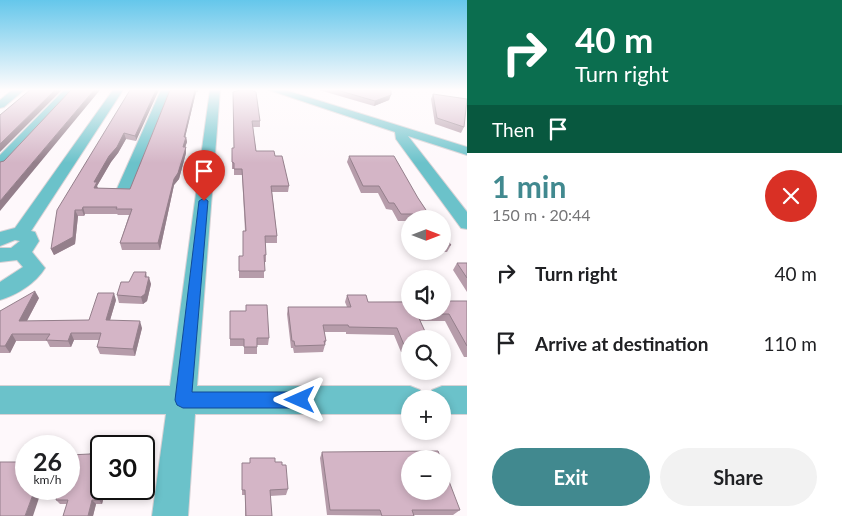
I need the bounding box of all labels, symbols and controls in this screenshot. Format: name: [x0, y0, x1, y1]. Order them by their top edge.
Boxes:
text: 40 m: [575, 18, 653, 60]
icon: right: [492, 20, 557, 85]
text: Turn right: [575, 60, 669, 87]
icon: arrive: [544, 115, 572, 143]
text: Then: [492, 118, 534, 141]
pin: [183, 150, 225, 201]
icon: arrive: [190, 157, 218, 185]
text: 1 min: [492, 168, 566, 204]
button: close: [765, 170, 817, 222]
text: 150 m · 20:44: [492, 205, 591, 224]
north arrow: [401, 210, 451, 260]
map controls: [401, 210, 451, 500]
icon: right: [492, 259, 520, 287]
text: Turn right: [535, 262, 617, 285]
text: 40 m: [774, 262, 817, 285]
button: sound: [401, 270, 451, 320]
icon: arrive: [492, 329, 520, 357]
button: search: [401, 330, 451, 380]
text: Arrive at destination: [535, 332, 708, 355]
text: 110 m: [763, 332, 817, 355]
position arrow: [273, 373, 325, 425]
button: +: [401, 390, 451, 440]
speed limit sign: 30: [90, 435, 155, 500]
text: 26: [33, 446, 62, 476]
button: Exit: [492, 448, 650, 506]
button: Share: [660, 448, 817, 506]
button: −: [401, 450, 451, 500]
text: km/h: [33, 472, 62, 487]

